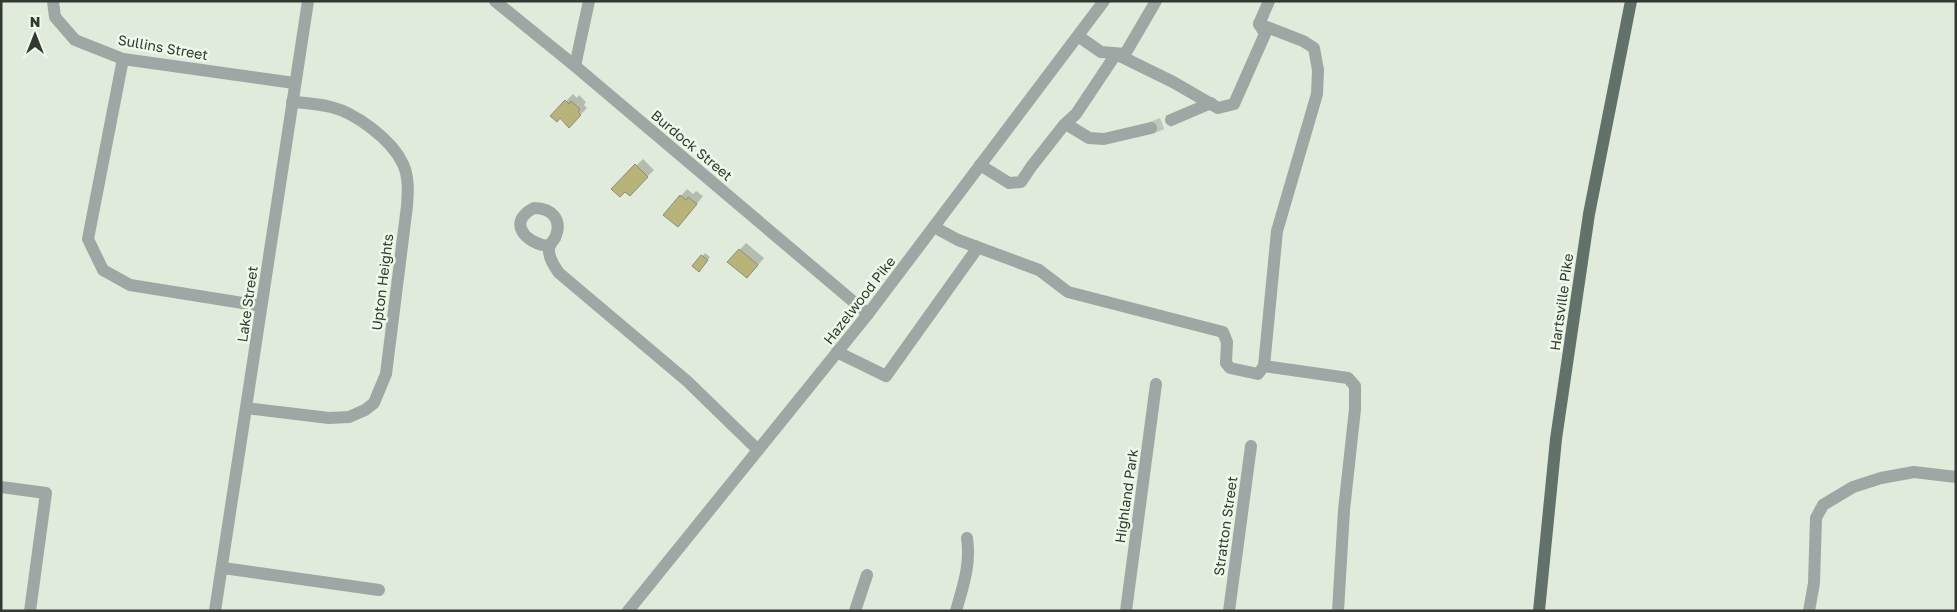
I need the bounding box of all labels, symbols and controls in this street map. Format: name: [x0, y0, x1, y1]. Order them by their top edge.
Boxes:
north arrow: [10, 10, 60, 60]
text: N: [30, 13, 40, 30]
street label: Sullins Street: [117, 31, 209, 63]
street label: Burdock Street: [648, 106, 736, 184]
street label: Upton Heights: [368, 233, 396, 331]
street label: Hartsville Pike: [1546, 252, 1576, 352]
street label: Hazelwood Pike: [819, 253, 899, 347]
street label: Lake Street: [233, 265, 261, 343]
street label: Highland Park: [1111, 448, 1141, 544]
street label: Stratton Street: [1210, 475, 1240, 577]

